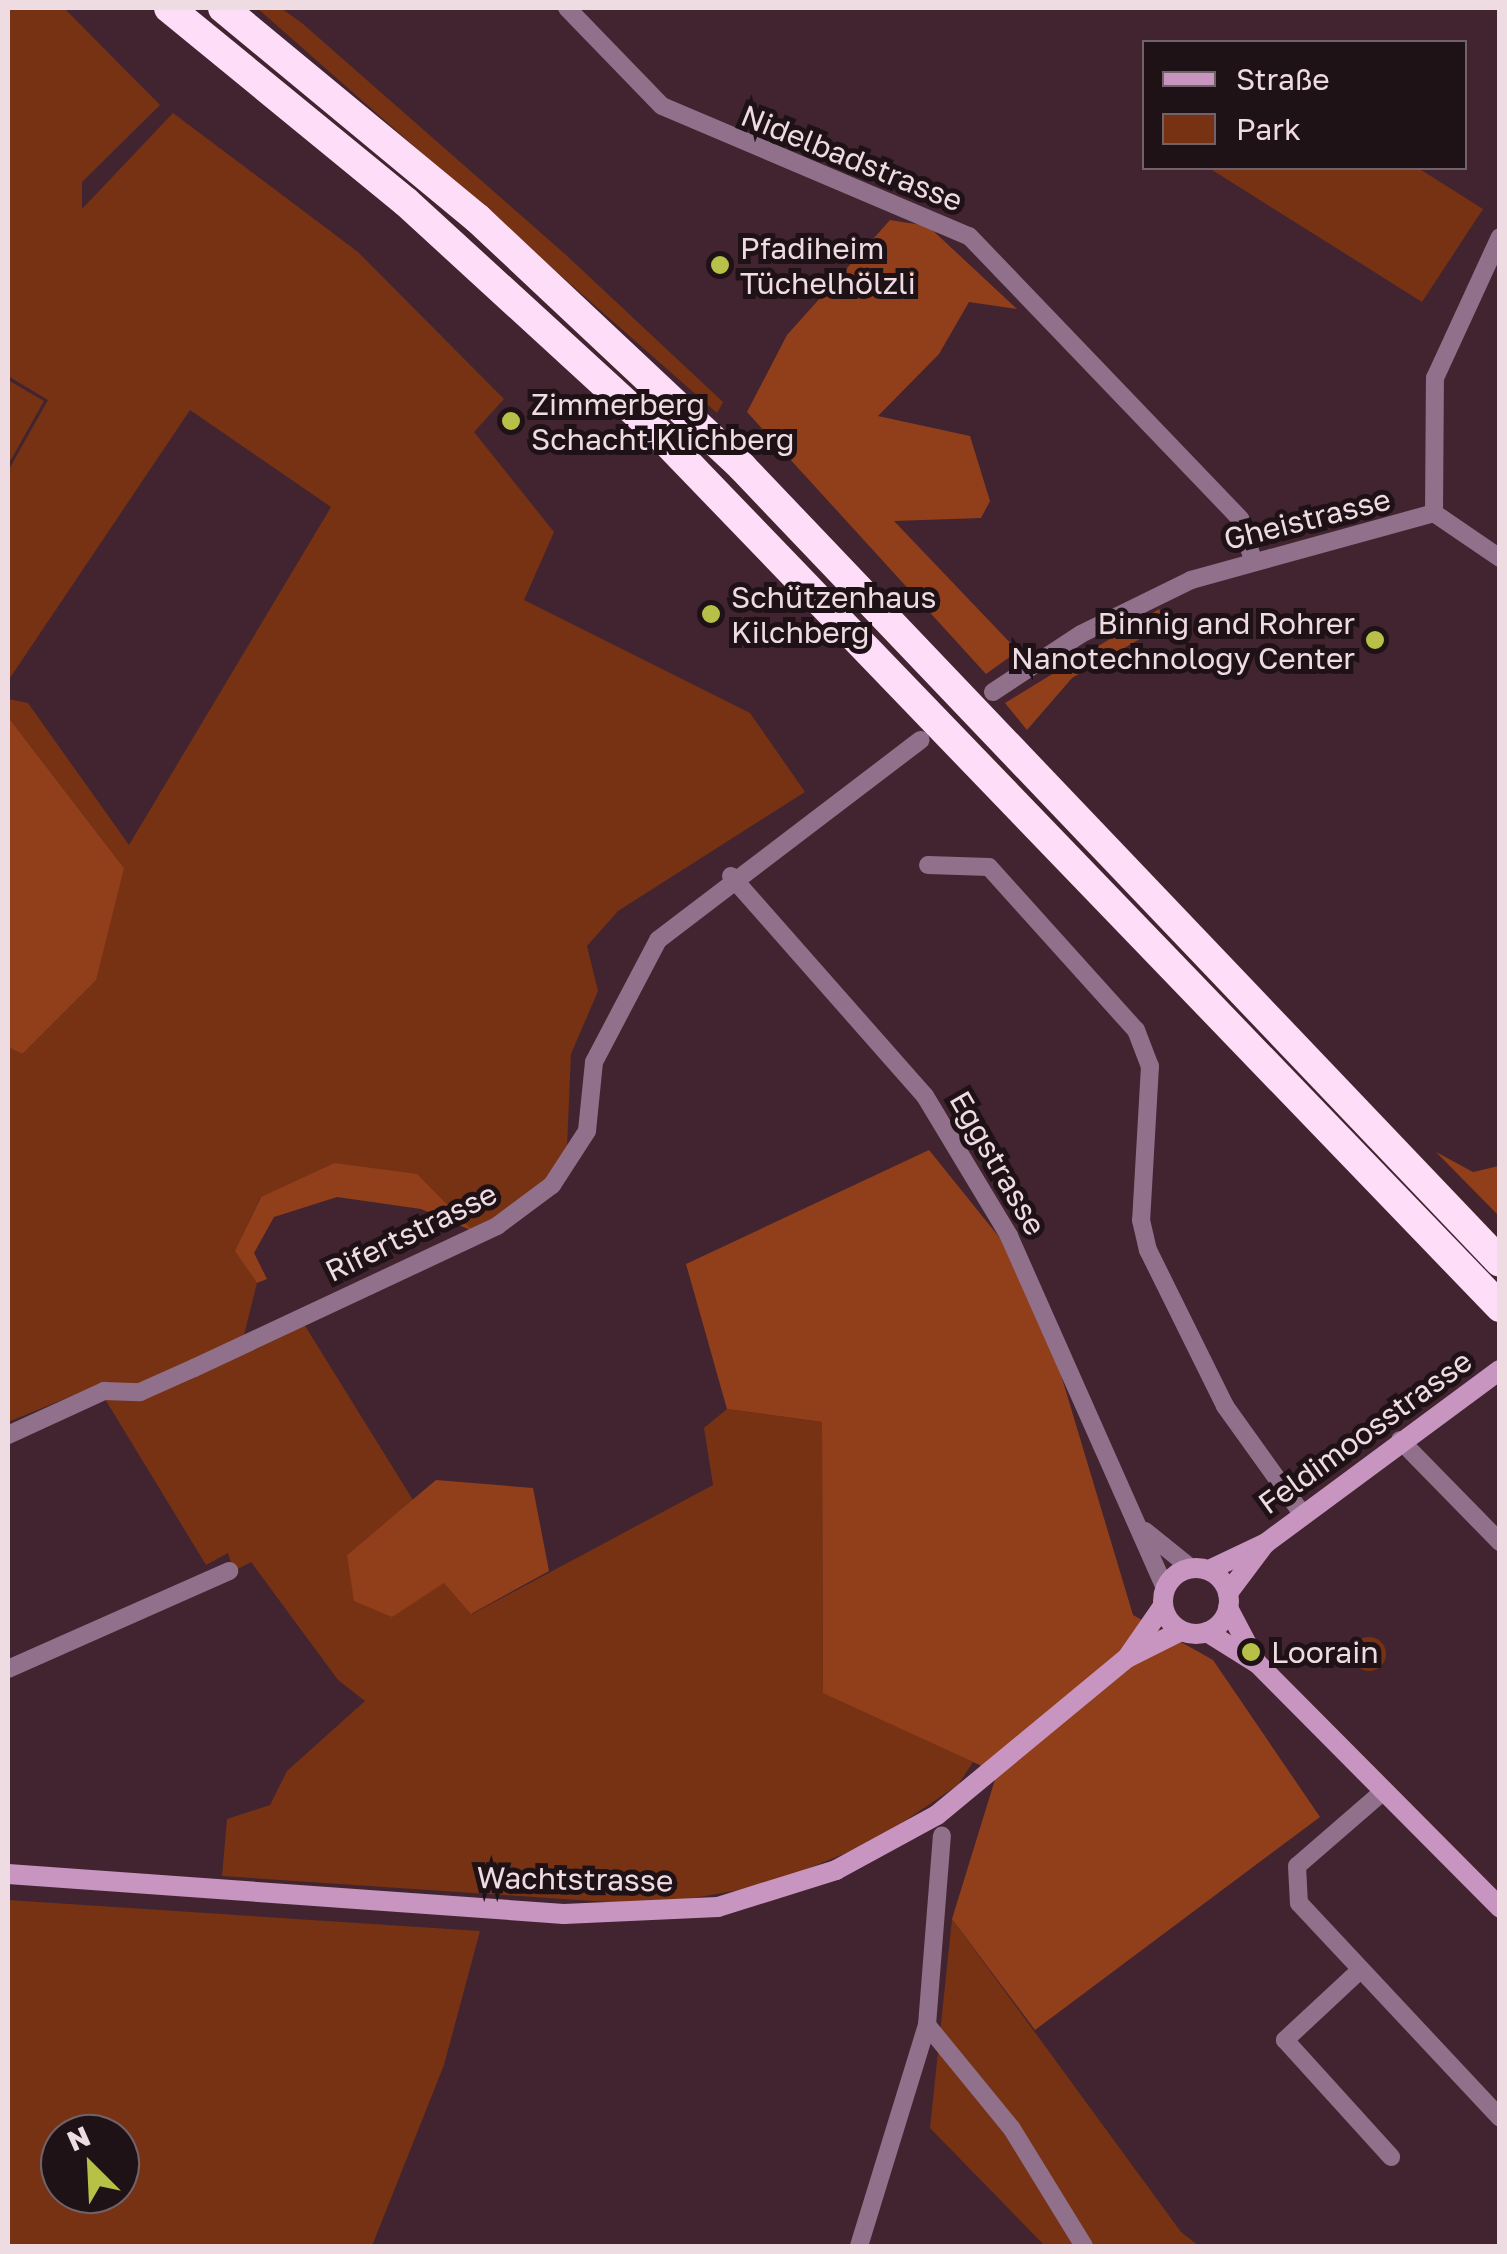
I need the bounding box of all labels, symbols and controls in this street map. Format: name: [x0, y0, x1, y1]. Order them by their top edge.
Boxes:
legend: [1142, 40, 1467, 170]
text: Straße: [1236, 61, 1330, 97]
street label: Nidelbadstrasse: [736, 97, 968, 219]
text: Park: [1236, 111, 1301, 147]
place label: Pfadiheim Tüchelhölzli: [740, 230, 916, 300]
marker: Pfadiheim Tüchelhölzli: [709, 254, 731, 276]
place label: Zimmerberg Schacht Klichberg: [531, 386, 794, 456]
marker: Zimmerberg Schacht Klichberg: [500, 410, 522, 432]
street label: Gheistrasse: [1220, 481, 1394, 557]
place label: Schützenhaus Kilchberg: [731, 579, 936, 650]
marker: Schützenhaus Kilchberg: [700, 603, 722, 625]
place label: Binnig and Rohrer Nanotechnology Center: [1011, 605, 1355, 676]
marker: Binnig and Rohrer Nanotechnology Center: [1364, 629, 1386, 651]
street label: Eggstrasse: [942, 1085, 1054, 1241]
street label: Rifertstrasse: [319, 1175, 503, 1289]
street label: Feldimoosstrasse: [1251, 1343, 1479, 1521]
place label: Loorain: [1271, 1634, 1379, 1670]
marker: Loorain: [1240, 1641, 1262, 1663]
street label: Wachtstrasse: [476, 1859, 674, 1899]
north arrow: [40, 2114, 140, 2214]
text: N: [62, 2119, 95, 2157]

